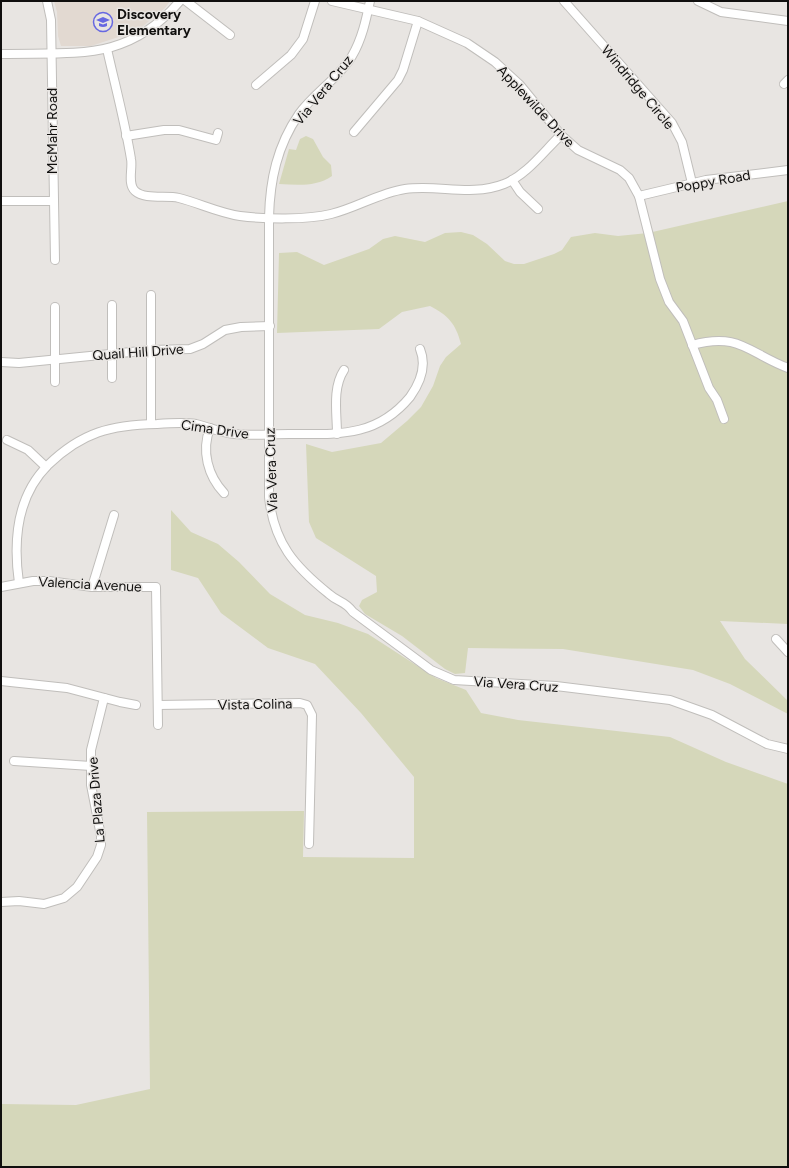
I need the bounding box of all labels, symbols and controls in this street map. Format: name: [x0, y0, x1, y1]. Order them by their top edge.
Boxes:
place label: Discovery Elementary: [117, 6, 192, 39]
school or university icon: Discovery Elementary: [92, 11, 114, 33]
street label: Windridge Circle: [597, 42, 678, 133]
street label: Via Vera Cruz: [290, 52, 357, 129]
street label: Applewilde Drive: [493, 62, 578, 151]
street label: McMahr Road: [44, 88, 61, 174]
street label: Poppy Road: [674, 167, 752, 196]
street label: Quail Hill Drive: [92, 341, 185, 364]
street label: Cima Drive: [180, 416, 250, 443]
street label: Via Vera Cruz: [262, 427, 281, 513]
street label: Valencia Avenue: [38, 573, 142, 596]
street label: Via Vera Cruz: [473, 673, 559, 696]
street label: Vista Colina: [217, 695, 293, 714]
street label: La Plaza Drive: [84, 756, 109, 844]

